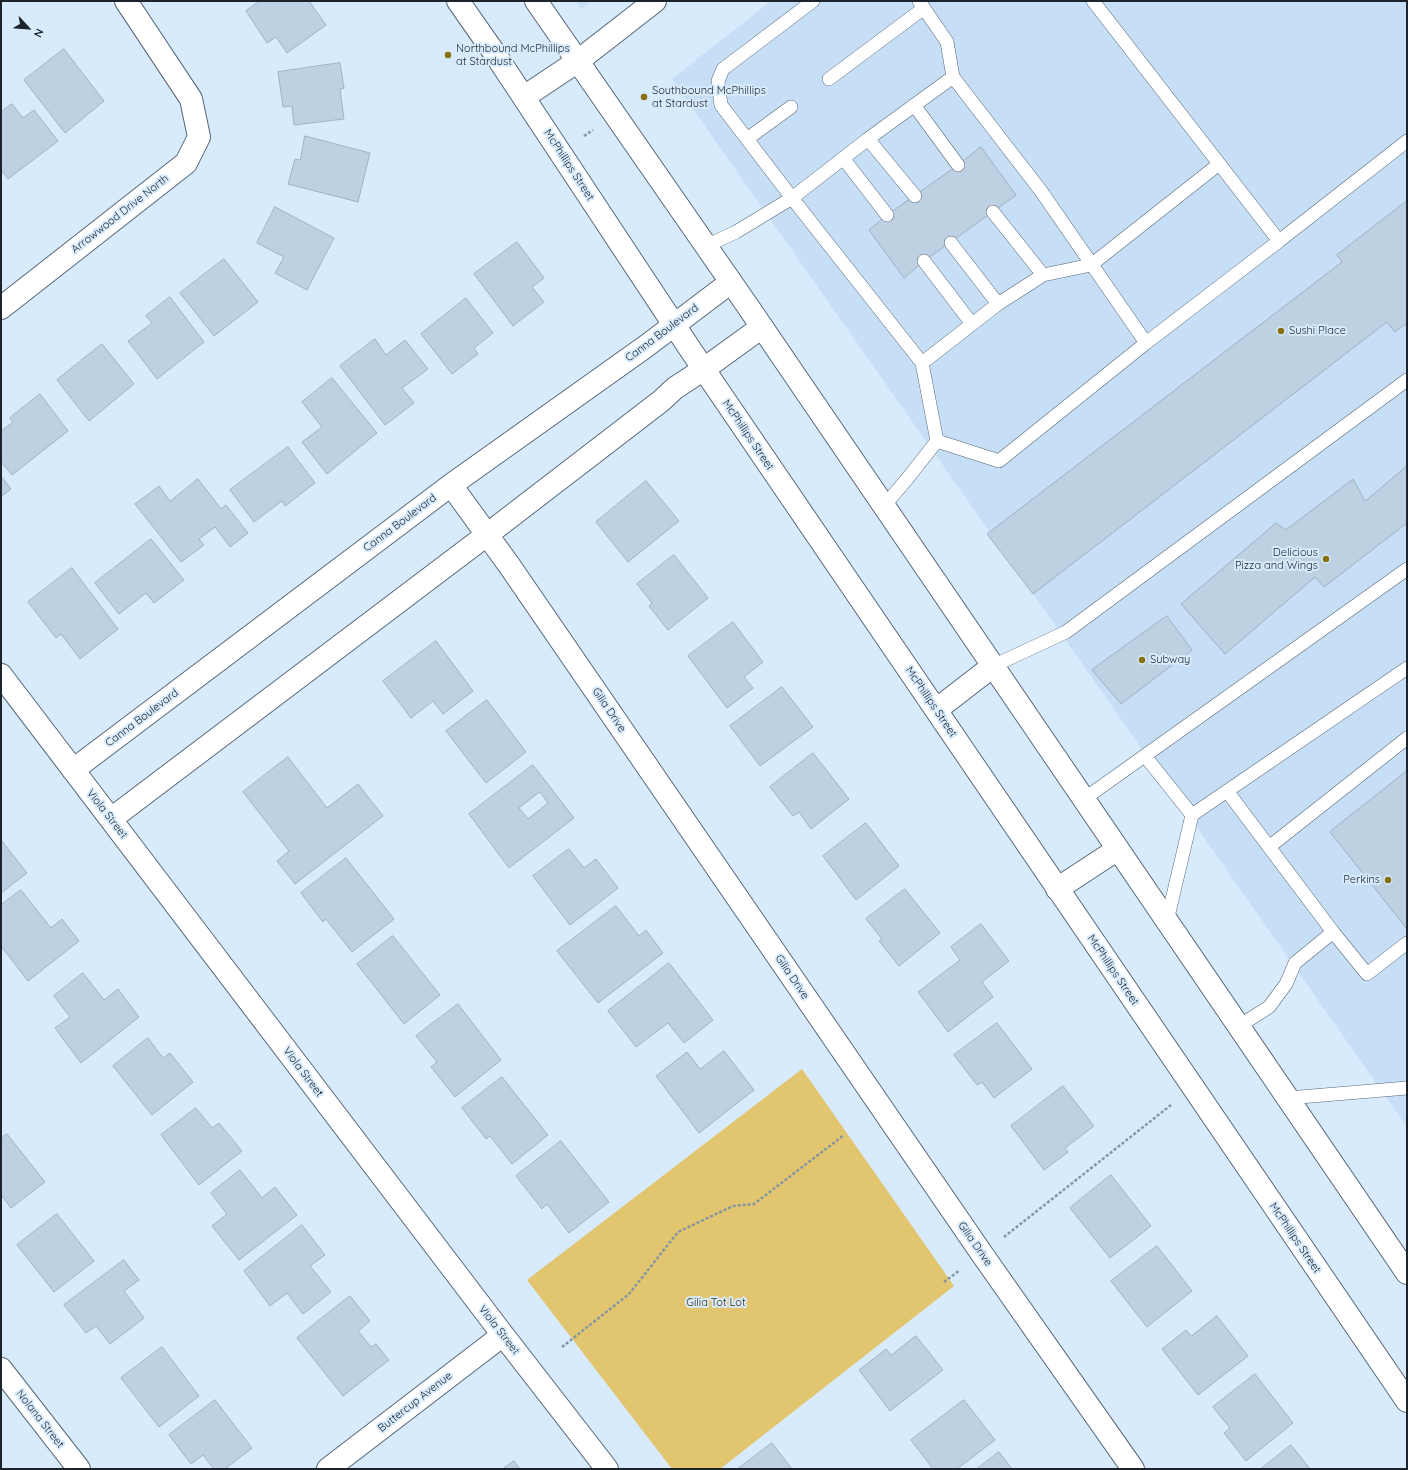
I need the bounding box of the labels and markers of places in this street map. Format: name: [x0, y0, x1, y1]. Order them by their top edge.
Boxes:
place label: Northbound McPhillips at Stardust: [456, 42, 570, 68]
marker: Northbound McPhillips at Stardust: [443, 50, 453, 60]
place label: Southbound McPhillips at Stardust: [652, 84, 766, 110]
marker: Southbound McPhillips at Stardust: [639, 92, 649, 102]
place label: Sushi Place: [1289, 324, 1346, 338]
marker: Sushi Place: [1276, 326, 1286, 336]
place label: Delicious Pizza and Wings: [1235, 546, 1318, 572]
marker: Delicious Pizza and Wings: [1321, 554, 1331, 564]
place label: Subway: [1150, 653, 1190, 667]
marker: Subway: [1137, 655, 1147, 665]
place label: Perkins: [1343, 873, 1380, 887]
marker: Perkins: [1383, 875, 1393, 885]

